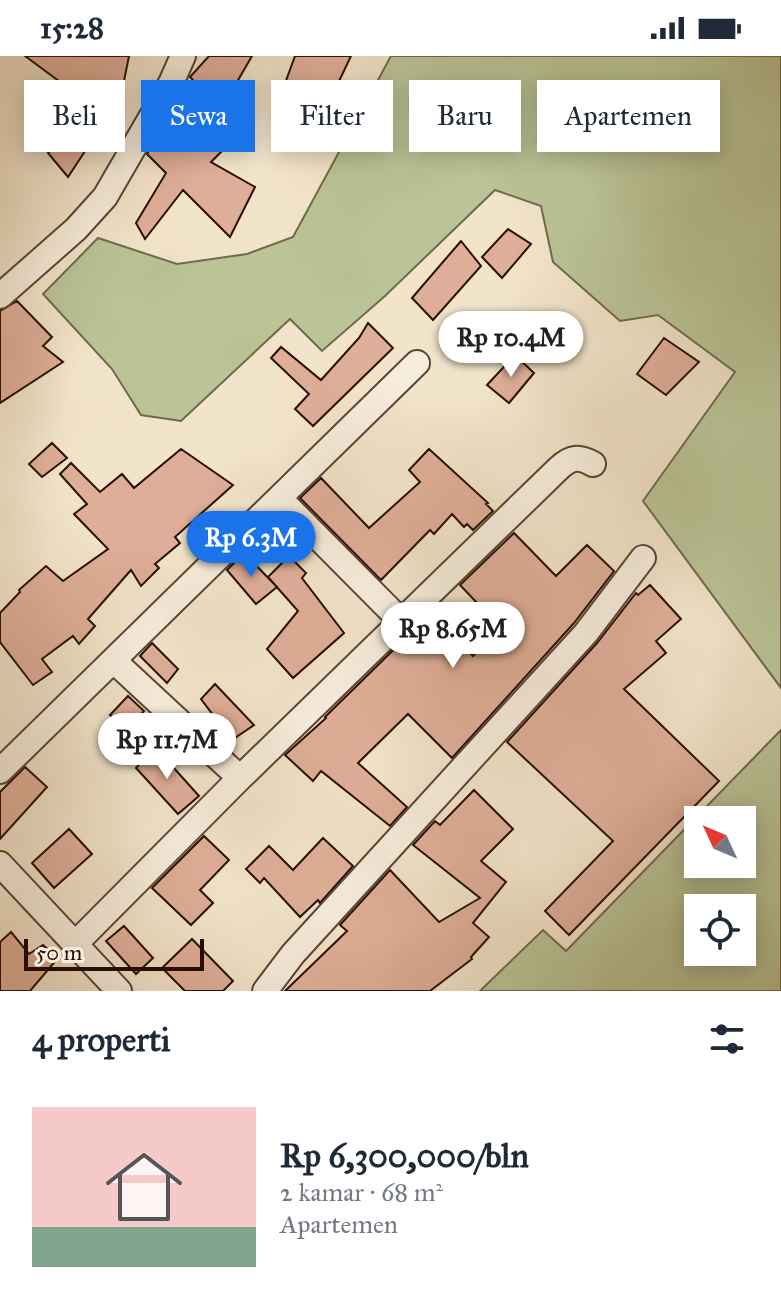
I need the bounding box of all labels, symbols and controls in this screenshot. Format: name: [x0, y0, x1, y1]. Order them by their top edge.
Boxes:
text: 15:28: [40, 10, 104, 46]
chip: Beli: [24, 80, 125, 152]
chip: Sewa: [141, 80, 255, 152]
chip: Filter: [271, 80, 393, 152]
chip: Baru: [409, 80, 521, 152]
chip: Apartemen: [537, 80, 720, 152]
pin: Rp 10.4M: [428, 311, 594, 379]
text: Rp 10.4M: [456, 321, 566, 353]
pin: Rp 6.3M: [177, 511, 325, 579]
text: Rp 6.3M: [205, 521, 297, 553]
pin: Rp 8.65M: [370, 602, 536, 670]
text: Rp 8.65M: [399, 612, 507, 644]
pin: Rp 11.7M: [84, 713, 250, 781]
text: Rp 11.7M: [116, 723, 218, 755]
north arrow: [684, 806, 756, 878]
map controls: [684, 806, 756, 966]
button: locate: [684, 894, 756, 966]
scale bar: [24, 935, 204, 971]
text: 50 m: [36, 939, 82, 966]
icon: filters: [705, 1017, 749, 1061]
text: 4 properti: [32, 1019, 170, 1060]
text: Rp 6,300,000/bln: [280, 1135, 529, 1176]
icon: home: [96, 1139, 192, 1235]
text: 2 kamar · 68 m²: [280, 1176, 443, 1208]
text: Apartemen: [280, 1208, 398, 1240]

